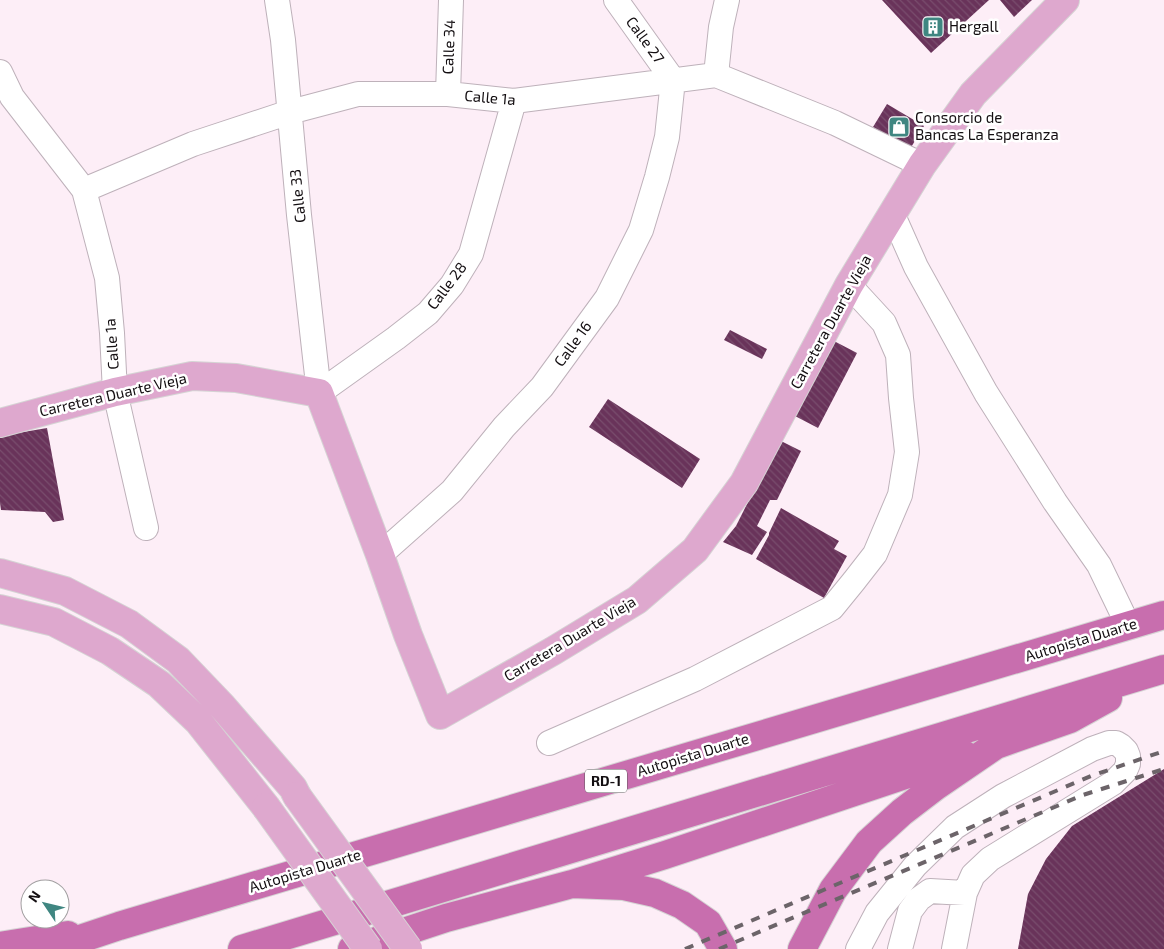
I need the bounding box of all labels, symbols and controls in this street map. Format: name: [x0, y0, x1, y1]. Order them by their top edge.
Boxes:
street label: Calle 27: [623, 13, 669, 66]
building icon: Hergall: [921, 15, 945, 39]
place label: Hergall: [949, 17, 999, 35]
street label: Calle 34: [438, 19, 458, 75]
street label: Calle 1a: [464, 86, 516, 108]
place label: Consorcio de Bancas La Esperanza: [915, 108, 1059, 143]
shop icon: Consorcio de Bancas La Esperanza: [887, 115, 911, 139]
street label: Calle 33: [285, 168, 309, 224]
street label: Carretera Duarte Vieja: [786, 251, 875, 392]
street label: Calle 28: [423, 258, 470, 313]
street label: Calle 16: [550, 317, 595, 370]
street label: Calle 1a: [100, 318, 122, 370]
street label: Carretera Duarte Vieja: [37, 368, 188, 421]
street label: Carretera Duarte Vieja: [500, 592, 639, 685]
street label: Autopista Duarte: [1023, 613, 1139, 665]
street label: Autopista Duarte: [635, 728, 751, 780]
road number: RD-1: [585, 769, 627, 792]
street label: Autopista Duarte: [247, 844, 363, 896]
north arrow: [20, 879, 70, 929]
text: N: [24, 887, 44, 905]

